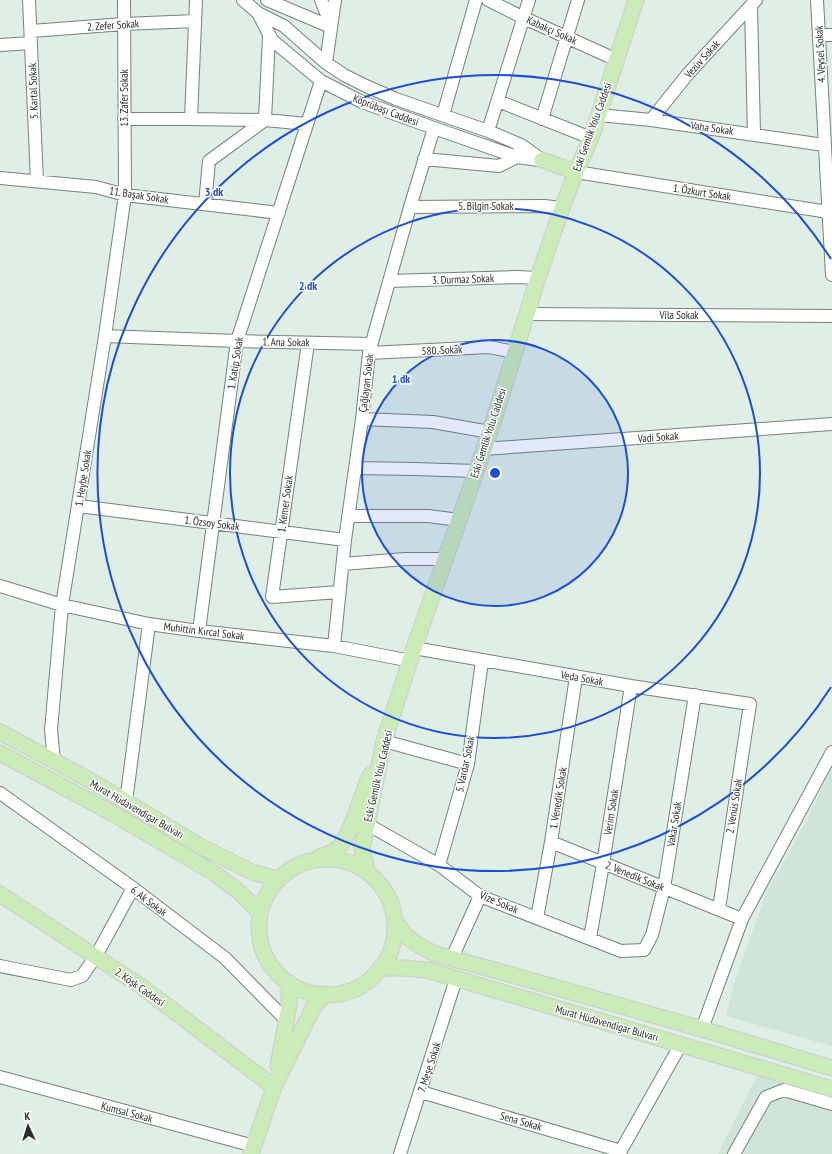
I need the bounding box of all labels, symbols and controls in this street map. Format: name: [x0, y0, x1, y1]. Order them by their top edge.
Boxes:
street label: Kabakçı Sokak: [525, 13, 580, 48]
street label: 2. Zefer Sokak: [86, 16, 140, 34]
street label: 4. Veysel Sokak: [811, 25, 828, 83]
street label: Vezüv Sokak: [681, 37, 723, 82]
street label: 5. Kartal Sokak: [25, 62, 41, 119]
street label: 13. Zafer Sokak: [117, 69, 131, 127]
street label: Eski Gemlik Yolu Caddesi: [569, 81, 615, 173]
street label: Köprübaşı Caddesi: [351, 91, 421, 129]
street label: Vaha Sokak: [689, 118, 735, 138]
street label: 1. Özkurt Sokak: [672, 181, 733, 204]
street label: 11. Başak Sokak: [108, 183, 170, 207]
text: 3 dk: [205, 184, 223, 199]
street label: 5. Bilgin Sokak: [458, 199, 514, 213]
street label: 3. Durmaz Sokak: [432, 271, 495, 287]
text: 2 dk: [299, 278, 317, 293]
street label: Vila Sokak: [658, 308, 699, 322]
street label: 1. Katip Sokak: [224, 335, 246, 390]
street label: 1. Ana Sokak: [262, 335, 311, 349]
street label: 580. Sokak: [421, 342, 463, 358]
street label: Çağlayan Sokak: [355, 352, 377, 413]
text: 1 dk: [392, 371, 410, 386]
street label: Eski Gemlik Yolu Caddesi: [467, 386, 509, 480]
street label: Vadi Sokak: [636, 429, 680, 445]
street label: 1. Heybe Sokak: [72, 448, 94, 507]
centre of rings: [488, 466, 502, 480]
street label: 1. Kemer Sokak: [274, 474, 296, 533]
street label: 1. Özsoy Sokak: [184, 513, 241, 533]
street label: Muhittin Kırcal Sokak: [163, 619, 246, 643]
street label: Veda Sokak: [559, 667, 605, 689]
street label: Eski Gemlik Yolu Caddesi: [361, 729, 395, 823]
street label: 5. Vardar Sokak: [452, 734, 478, 793]
street label: 1. Venedik Sokak: [546, 765, 570, 830]
street label: Murat Hüdavendigar Bulvarı: [87, 776, 187, 842]
street label: 2. Venüs Sokak: [723, 777, 745, 834]
street label: Verim Sokak: [600, 787, 622, 837]
street label: Vakar Sokak: [663, 800, 685, 849]
street label: 2. Venedik Sokak: [603, 858, 667, 894]
street label: 6. Ak Sokak: [128, 883, 171, 920]
street label: Vize Sokak: [477, 887, 521, 917]
street label: 2. Köşk Caddesi: [112, 965, 168, 1009]
street label: Murat Hüdavendigar Bulvarı: [554, 1002, 660, 1044]
street label: 7. Meşe Sokak: [414, 1039, 444, 1094]
street label: Kumsal Sokak: [100, 1098, 155, 1126]
north arrow: [8, 1106, 48, 1146]
street label: Sena Sokak: [498, 1108, 544, 1134]
text: K: [24, 1109, 31, 1123]

